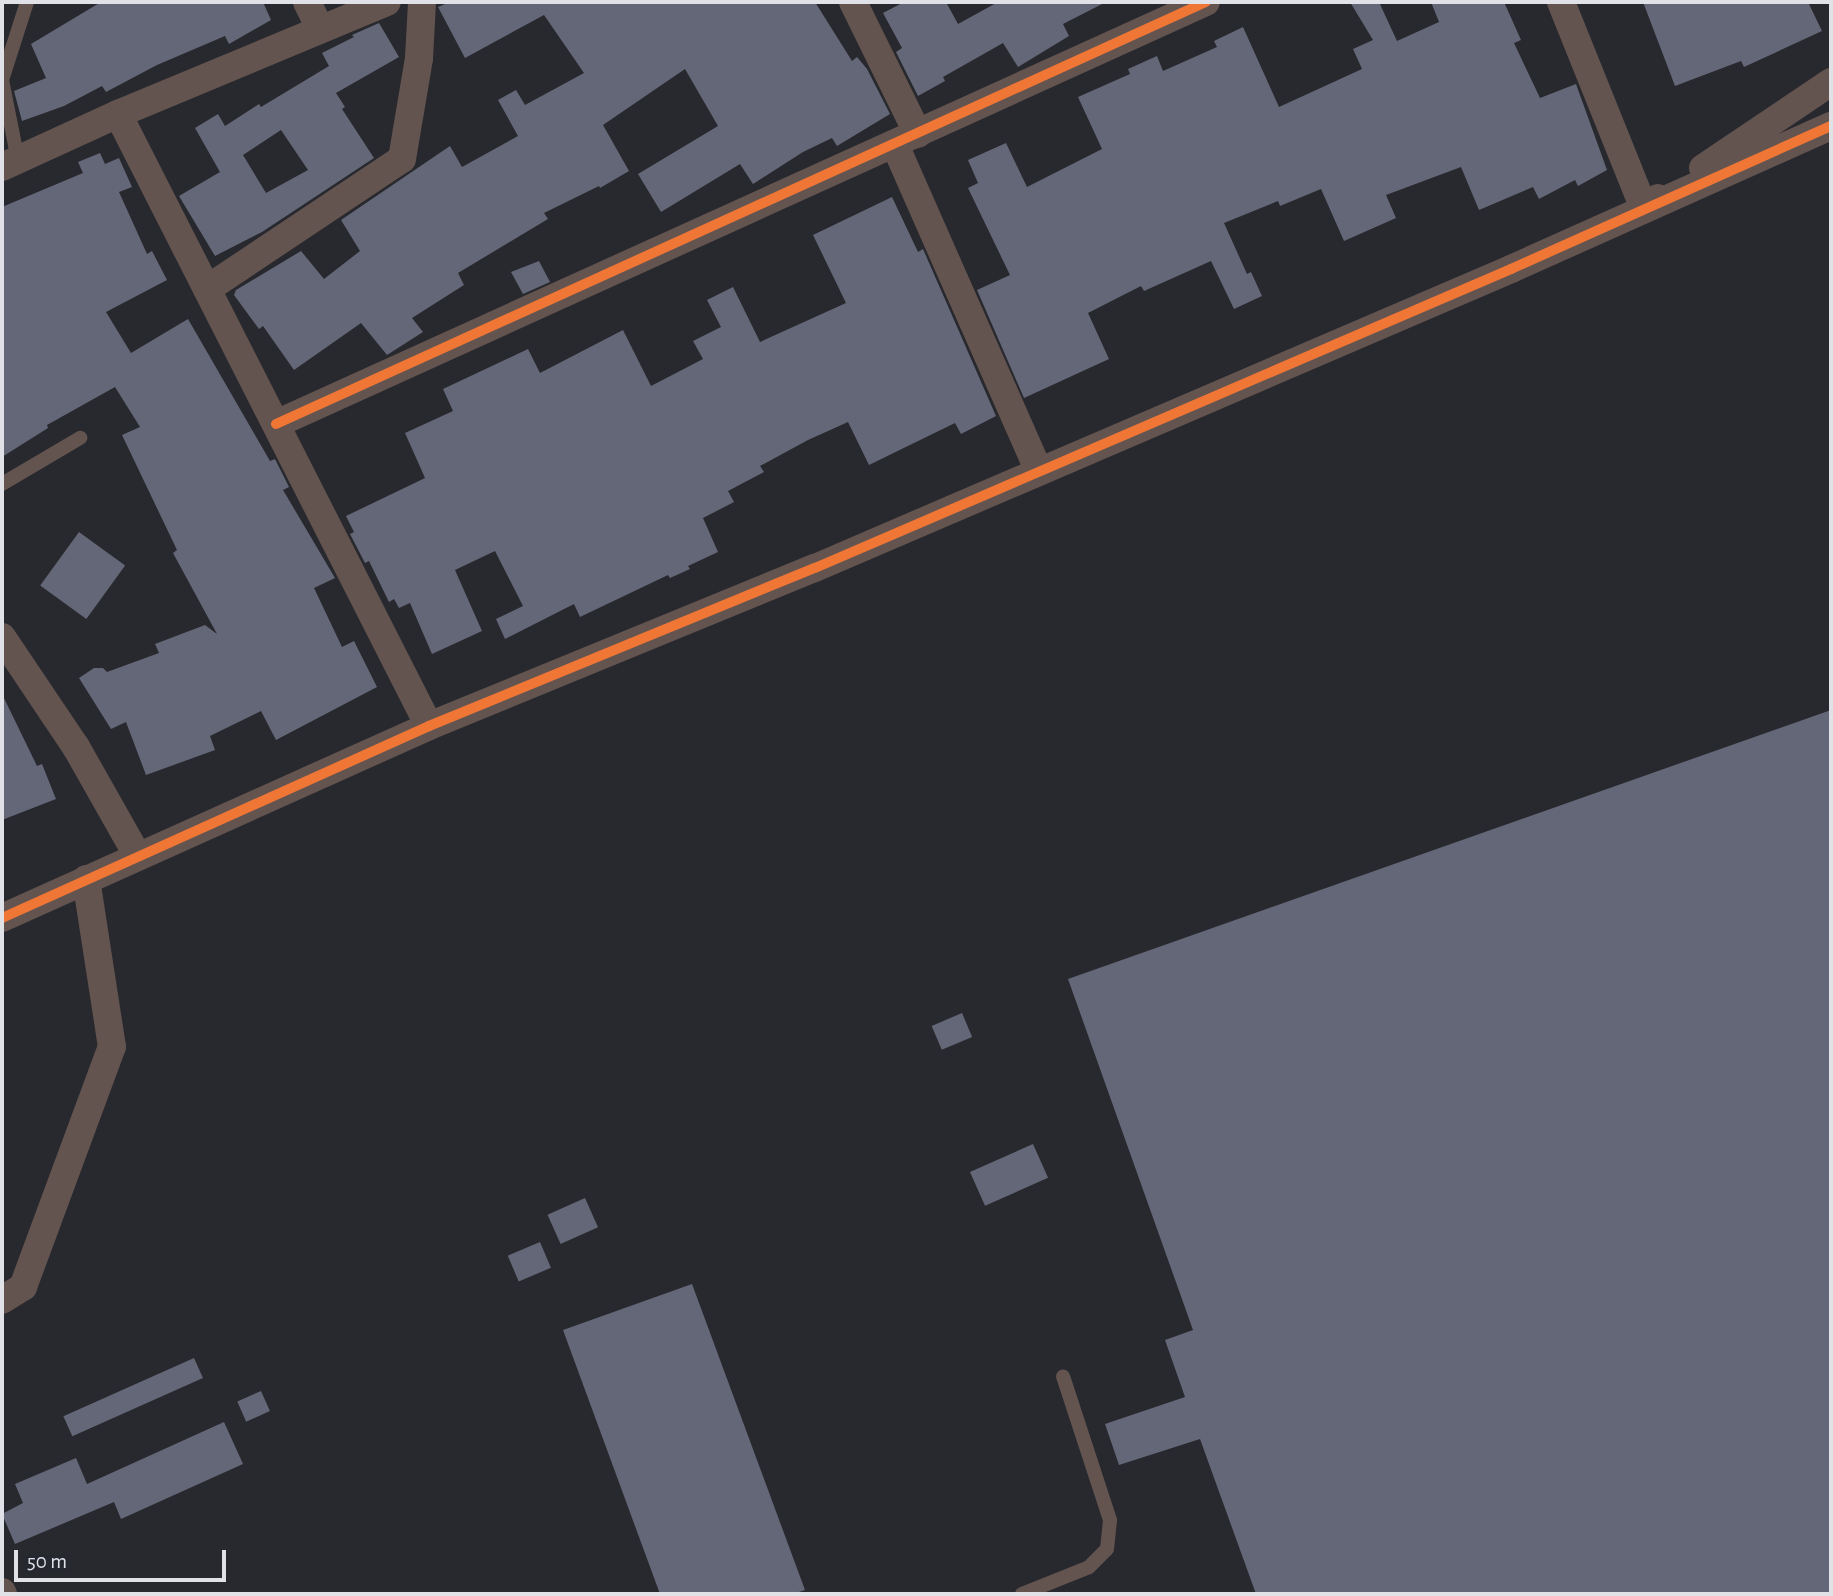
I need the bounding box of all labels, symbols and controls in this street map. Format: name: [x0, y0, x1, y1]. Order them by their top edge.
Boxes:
scale bar: [18, 1536, 229, 1580]
text: 50 m: [27, 1551, 67, 1572]

